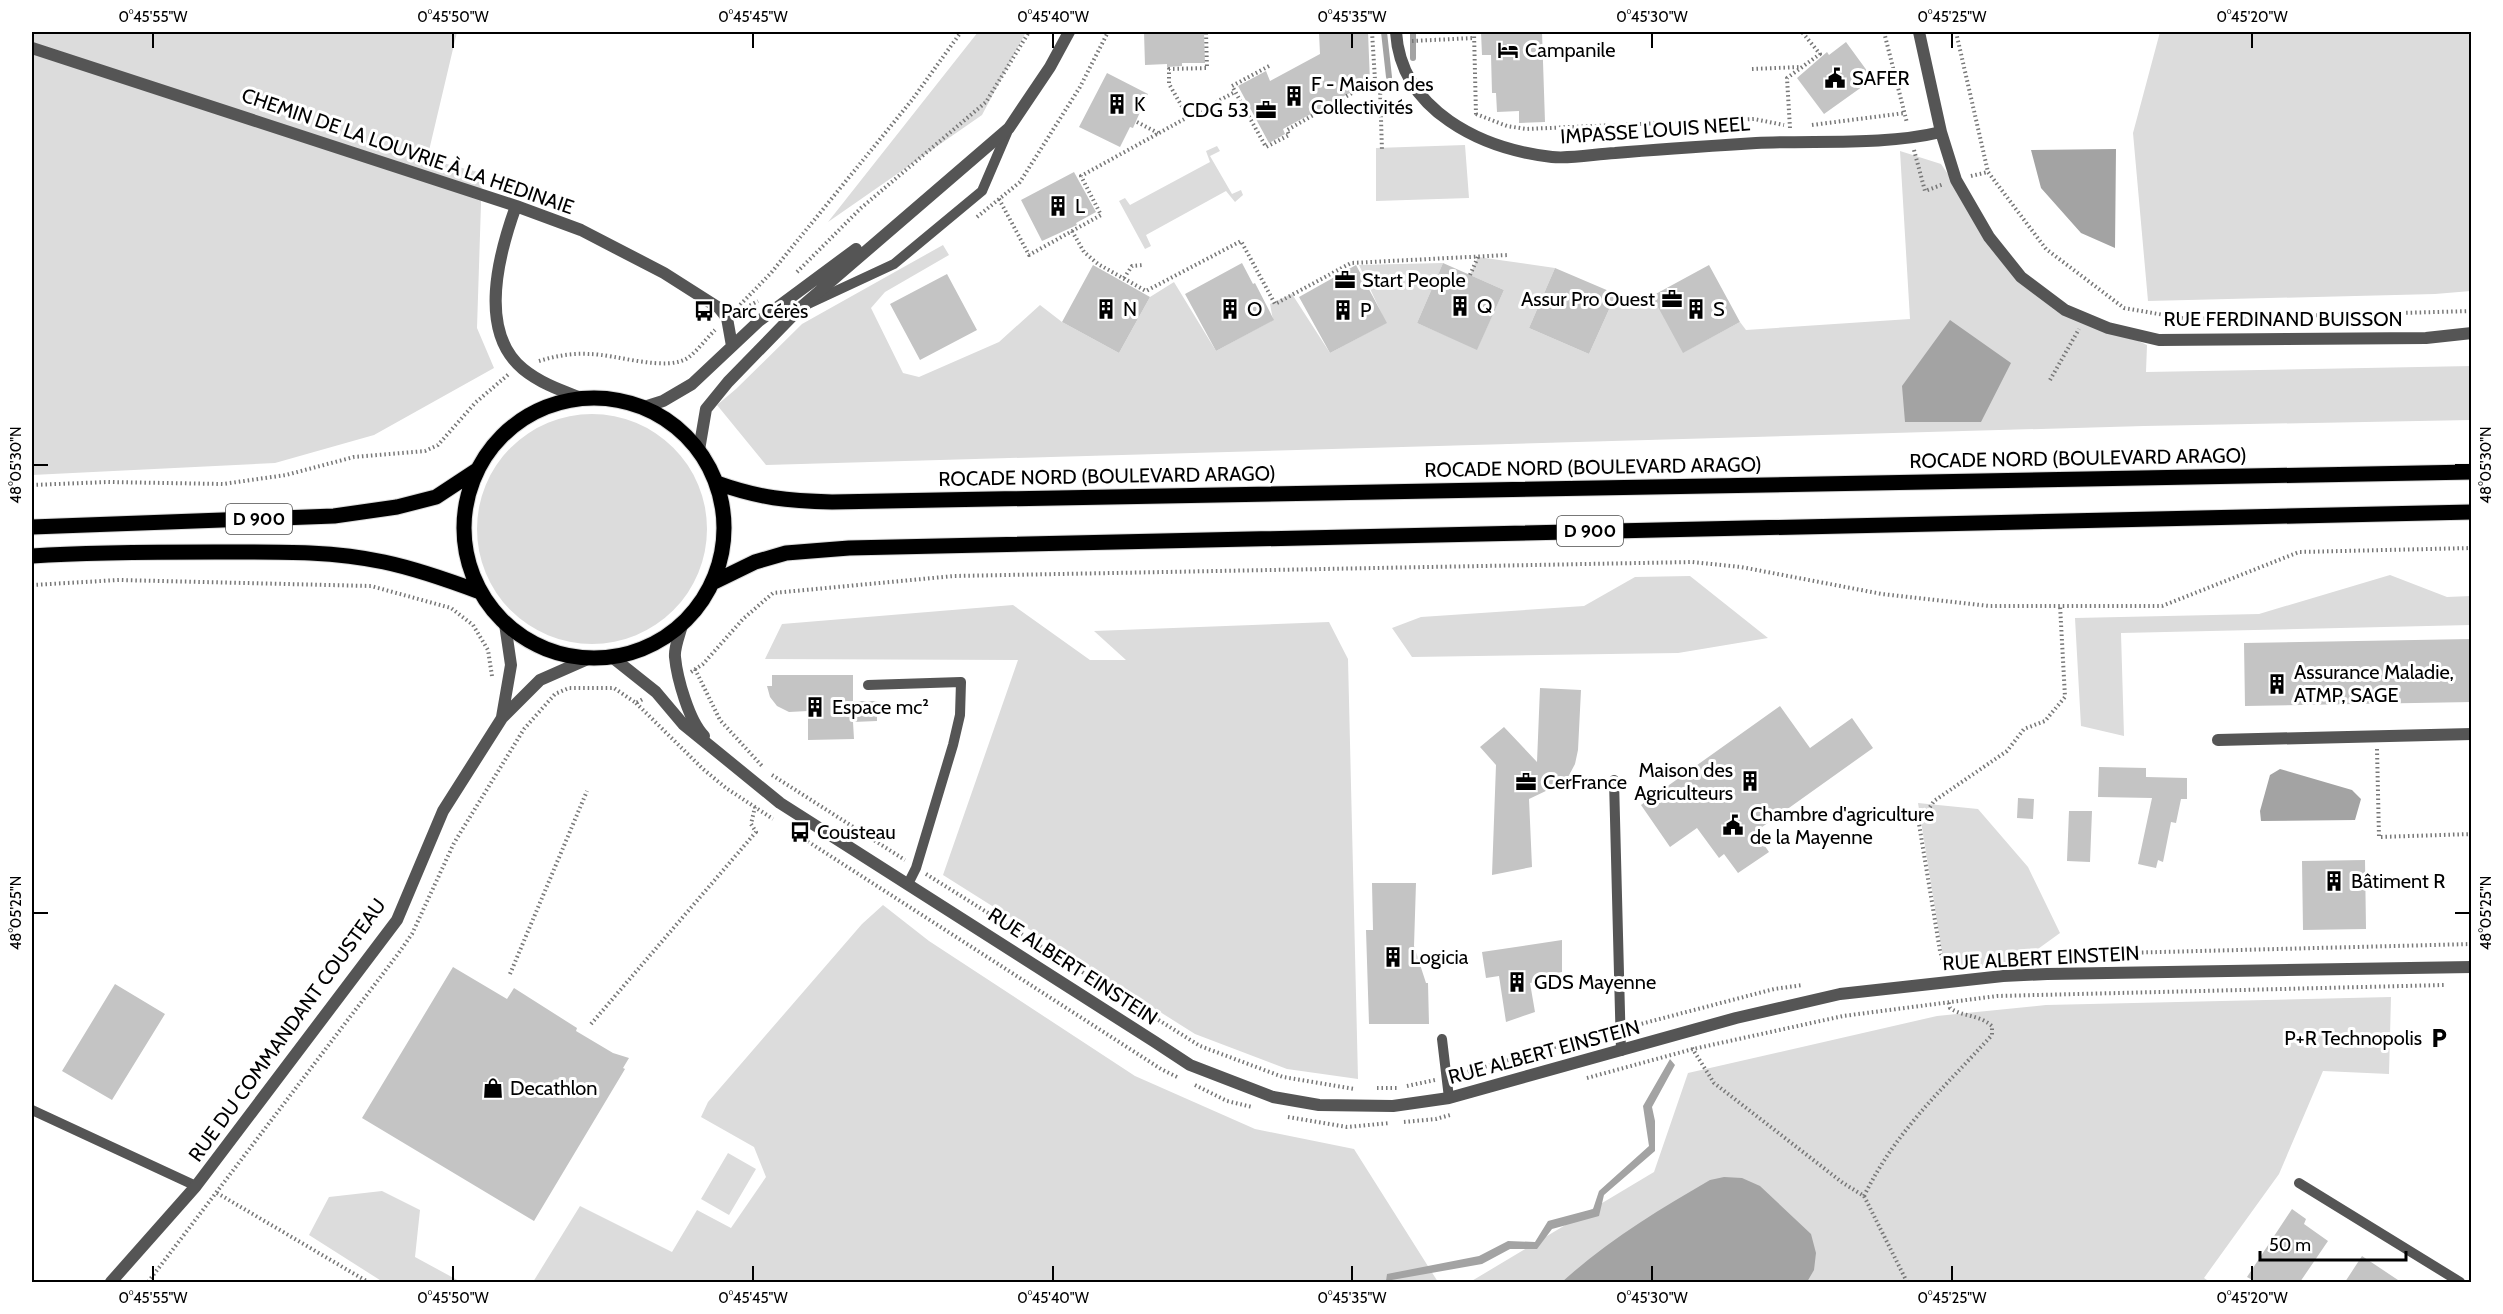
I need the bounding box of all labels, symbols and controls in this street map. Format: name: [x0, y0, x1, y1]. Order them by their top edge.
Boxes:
text: 0°45'55"W: [118, 8, 188, 26]
text: 0°45'50"W: [417, 8, 490, 26]
text: 0°45'45"W: [718, 8, 788, 26]
text: 0°45'40"W: [1017, 8, 1090, 26]
text: 0°45'35"W: [1317, 8, 1387, 26]
text: 0°45'30"W: [1616, 8, 1689, 26]
text: 0°45'25"W: [1918, 8, 1987, 26]
text: 0°45'20"W: [2216, 8, 2288, 26]
hotel icon: Campanile: [1496, 38, 1520, 62]
place label: Campanile: [1525, 38, 1615, 62]
public building icon: SAFER: [1823, 66, 1847, 90]
place label: SAFER: [1852, 66, 1910, 90]
place label: F - Maison des Collectivités: [1311, 72, 1433, 119]
street label: CHEMIN DE LA LOUVRIE À LA HEDINAIE: [239, 83, 577, 219]
building icon: F - Maison des Collectivités: [1282, 84, 1306, 108]
building icon: K: [1105, 92, 1129, 116]
place label: K: [1134, 92, 1146, 116]
place label: CDG 53: [1183, 98, 1249, 122]
office icon: CDG 53: [1254, 98, 1278, 122]
street label: IMPASSE LOUIS NEEL: [1559, 111, 1751, 149]
building icon: L: [1046, 194, 1070, 218]
place label: L: [1075, 194, 1085, 218]
office icon: Start People: [1333, 268, 1357, 292]
place label: Start People: [1362, 268, 1466, 292]
place label: Assur Pro Ouest: [1521, 287, 1655, 311]
office icon: Assur Pro Ouest: [1660, 287, 1684, 311]
building icon: Q: [1448, 294, 1472, 318]
place label: Q: [1477, 294, 1492, 318]
building icon: N: [1094, 297, 1118, 321]
place label: N: [1123, 297, 1137, 321]
building icon: O: [1218, 297, 1242, 321]
place label: O: [1247, 297, 1262, 321]
building icon: S: [1684, 297, 1708, 321]
place label: S: [1713, 297, 1725, 321]
building icon: P: [1331, 298, 1355, 322]
place label: P: [1360, 298, 1371, 322]
bus stop icon: Parc Cérès: [692, 299, 716, 323]
place label: Parc Cérès: [721, 299, 808, 323]
street label: RUE FERDINAND BUISSON: [2163, 307, 2403, 331]
text: 48°05'30"N: [7, 426, 25, 504]
text: 48°05'30"N: [2477, 426, 2495, 504]
street label: ROCADE NORD (BOULEVARD ARAGO): [1909, 443, 2247, 473]
street label: ROCADE NORD (BOULEVARD ARAGO): [1424, 452, 1762, 482]
street label: ROCADE NORD (BOULEVARD ARAGO): [938, 461, 1276, 491]
road number: D 900: [226, 504, 292, 534]
road number: D 900: [1557, 516, 1623, 546]
place label: Assurance Maladie, ATMP, SAGE: [2294, 660, 2454, 707]
building icon: Assurance Maladie, ATMP, SAGE: [2265, 672, 2289, 696]
building icon: Espace mc²: [803, 695, 827, 719]
place label: Espace mc²: [832, 695, 929, 719]
place label: Maison des Agriculteurs: [1634, 758, 1733, 805]
building icon: Maison des Agriculteurs: [1738, 769, 1762, 793]
office icon: CerFrance: [1514, 770, 1538, 794]
place label: CerFrance: [1543, 770, 1627, 794]
place label: Chambre d'agriculture de la Mayenne: [1750, 802, 1934, 849]
public building icon: Chambre d'agriculture de la Mayenne: [1721, 813, 1745, 837]
bus stop icon: Cousteau: [788, 820, 812, 844]
place label: Cousteau: [817, 820, 896, 844]
building icon: Bâtiment R: [2322, 869, 2346, 893]
place label: Bâtiment R: [2351, 869, 2445, 893]
text: 48°05'25"N: [7, 876, 25, 950]
text: 48°05'25"N: [2477, 876, 2495, 950]
street label: RUE DU COMMANDANT COUSTEAU: [183, 894, 391, 1166]
street label: RUE ALBERT EINSTEIN: [984, 902, 1162, 1030]
street label: RUE ALBERT EINSTEIN: [1942, 941, 2140, 975]
building icon: Logicia: [1381, 945, 1405, 969]
place label: Logicia: [1410, 945, 1469, 969]
building icon: GDS Mayenne: [1505, 970, 1529, 994]
place label: GDS Mayenne: [1534, 970, 1656, 994]
street label: RUE ALBERT EINSTEIN: [1446, 1015, 1642, 1089]
place label: P+R Technopolis: [2284, 1026, 2422, 1050]
parking icon: P+R Technopolis: [2427, 1026, 2451, 1050]
shop icon: Decathlon: [481, 1076, 505, 1100]
place label: Decathlon: [510, 1076, 598, 1100]
scale bar: [2260, 1224, 2406, 1262]
text: 50 m: [2269, 1234, 2311, 1256]
text: 0°45'55"W: [118, 1289, 188, 1307]
text: 0°45'50"W: [417, 1289, 490, 1307]
text: 0°45'45"W: [718, 1289, 788, 1307]
text: 0°45'40"W: [1017, 1289, 1090, 1307]
text: 0°45'35"W: [1317, 1289, 1387, 1307]
text: 0°45'30"W: [1616, 1289, 1689, 1307]
text: 0°45'25"W: [1918, 1289, 1987, 1307]
text: 0°45'20"W: [2216, 1289, 2288, 1307]

